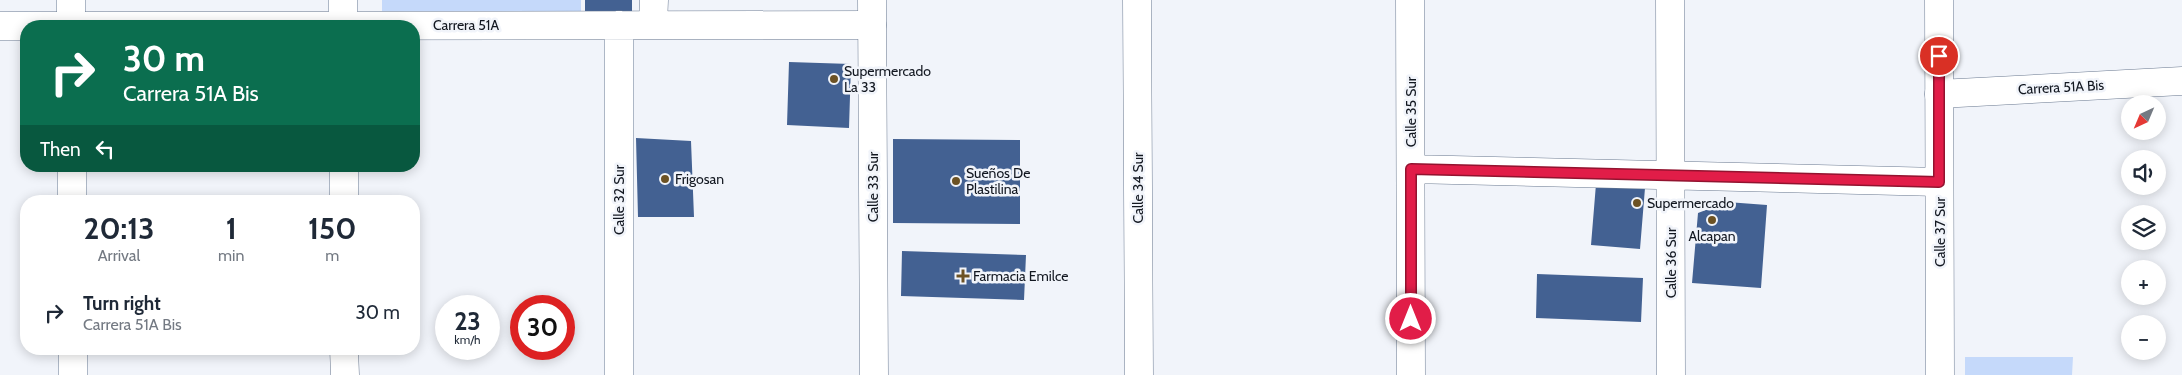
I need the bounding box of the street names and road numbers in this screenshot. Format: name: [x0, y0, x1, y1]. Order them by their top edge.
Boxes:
street label: Carrera 51A: [433, 16, 499, 34]
street label: Calle 35 Sur: [1402, 76, 1420, 147]
street label: Carrera 51A Bis: [2017, 76, 2105, 98]
street label: Calle 33 Sur: [864, 151, 882, 222]
street label: Calle 34 Sur: [1129, 152, 1147, 223]
street label: Calle 32 Sur: [610, 164, 628, 235]
street label: Calle 37 Sur: [1931, 197, 1949, 267]
street label: Calle 36 Sur: [1662, 227, 1680, 298]

